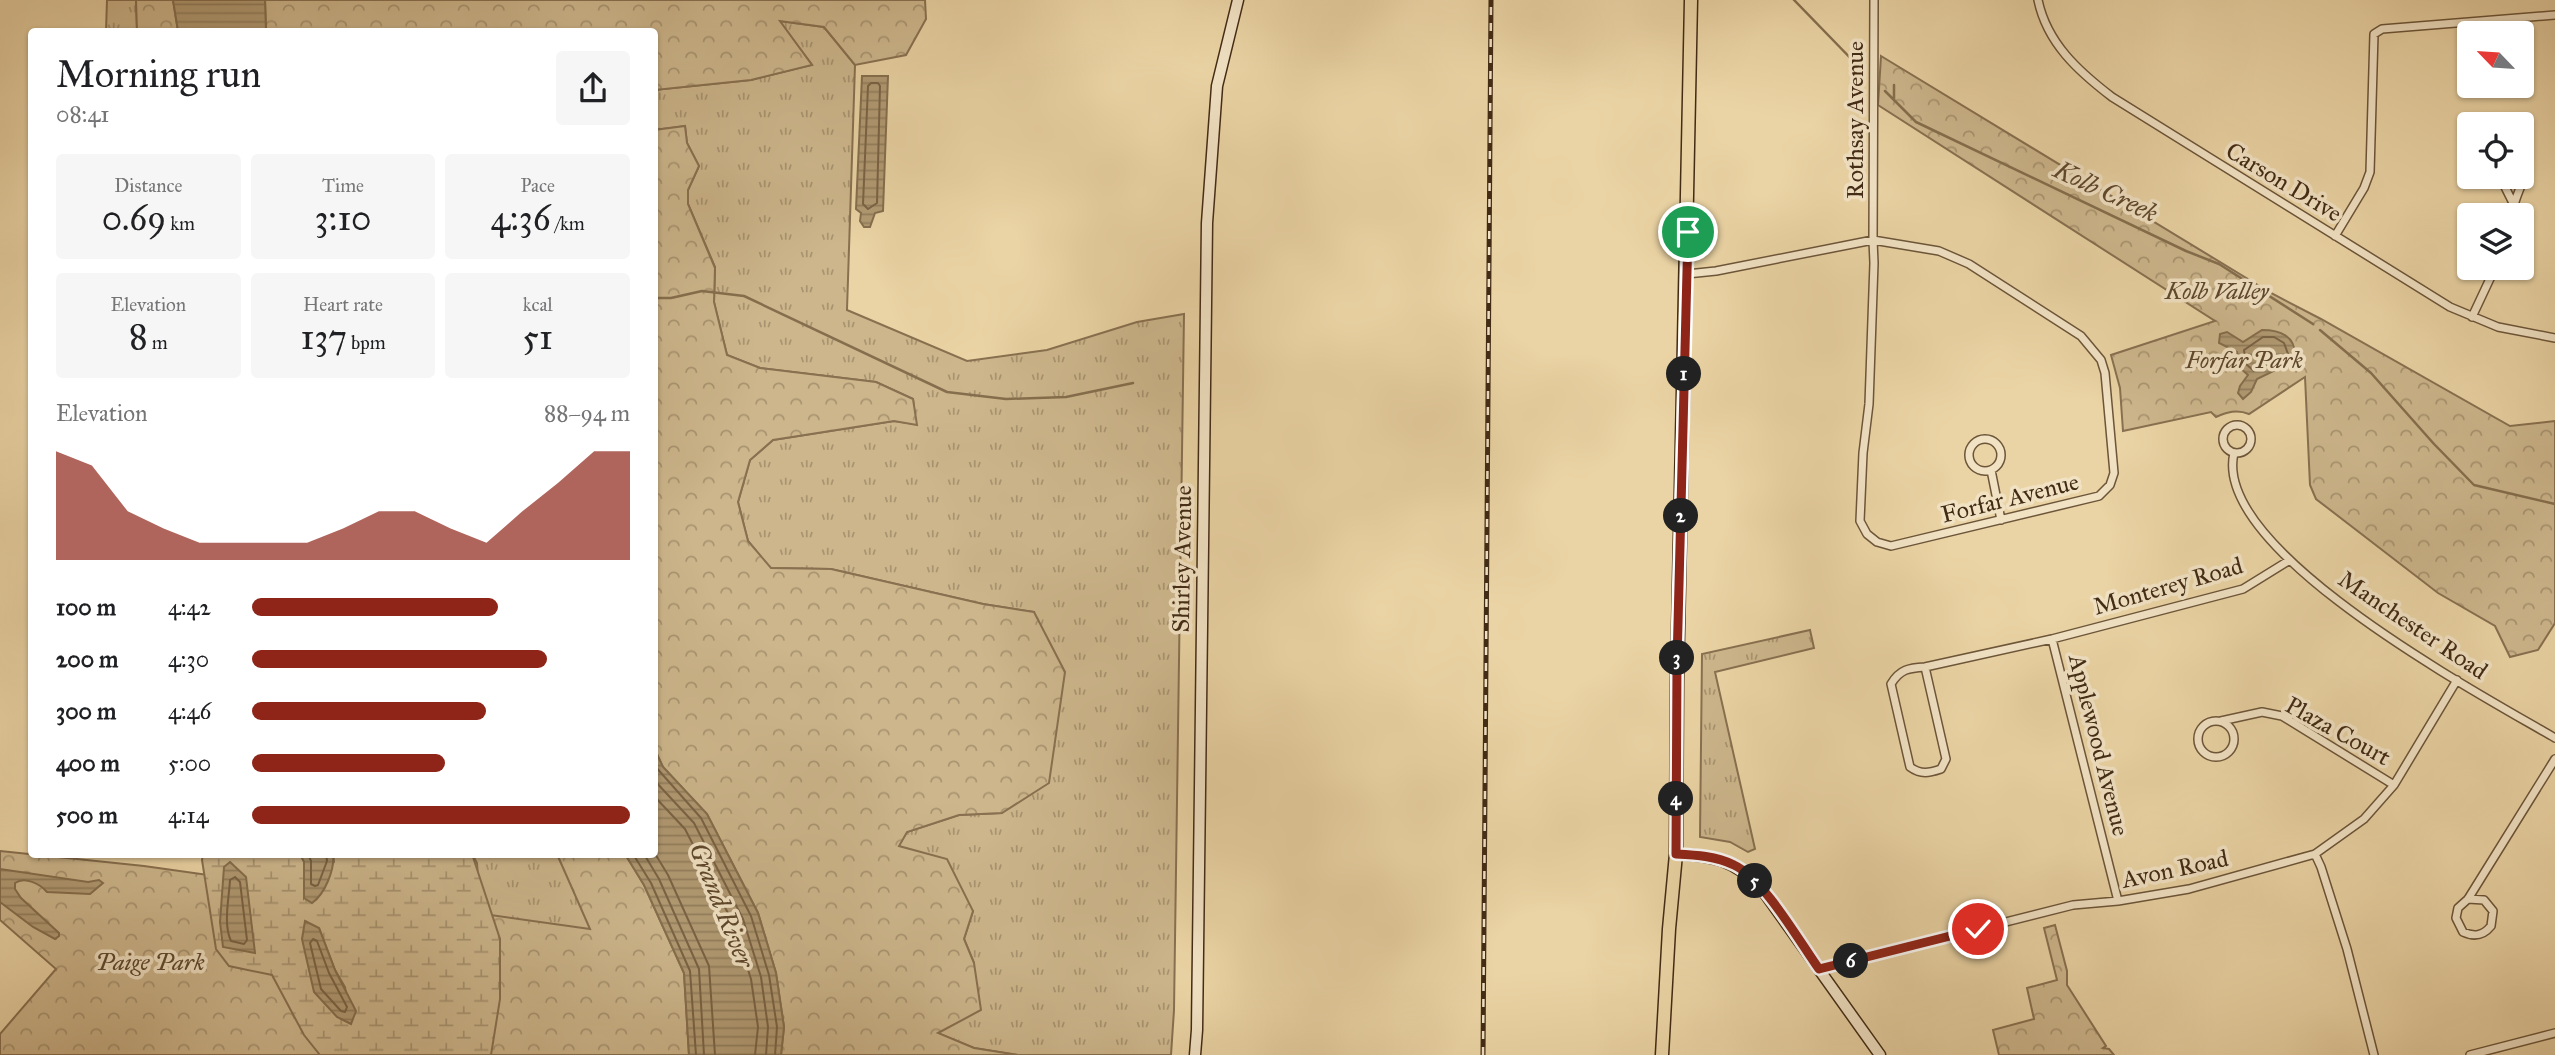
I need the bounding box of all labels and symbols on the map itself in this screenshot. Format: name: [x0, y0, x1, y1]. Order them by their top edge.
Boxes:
north arrow: [2457, 21, 2534, 98]
street label: Rothsay Avenue: [1840, 41, 1870, 199]
street label: Carson Drive: [2220, 136, 2348, 228]
water label: Kolb Creek: [2047, 152, 2163, 229]
pin: [1658, 202, 1718, 262]
park label: Kolb Valley: [2164, 276, 2270, 306]
park label: Forfar Park: [2184, 345, 2303, 375]
pin: 1: [1666, 356, 1702, 392]
street label: Forfar Avenue: [1938, 466, 2082, 530]
street label: Shirley Avenue: [1166, 485, 1198, 633]
pin: 2: [1664, 498, 1698, 534]
street label: Monterey Road: [2090, 550, 2246, 622]
street label: Manchester Road: [2333, 564, 2493, 686]
pin: 3: [1660, 640, 1694, 676]
street label: Applewood Avenue: [2062, 650, 2136, 839]
street label: Plaza Court: [2280, 690, 2396, 772]
pin: 4: [1658, 782, 1694, 816]
water label: Grand River: [682, 838, 762, 973]
street label: Avon Road: [2118, 843, 2231, 895]
pin: 5: [1738, 864, 1772, 898]
pin: [1948, 899, 2008, 959]
pin: 6: [1834, 944, 1868, 978]
park label: Paige Park: [95, 947, 205, 977]

